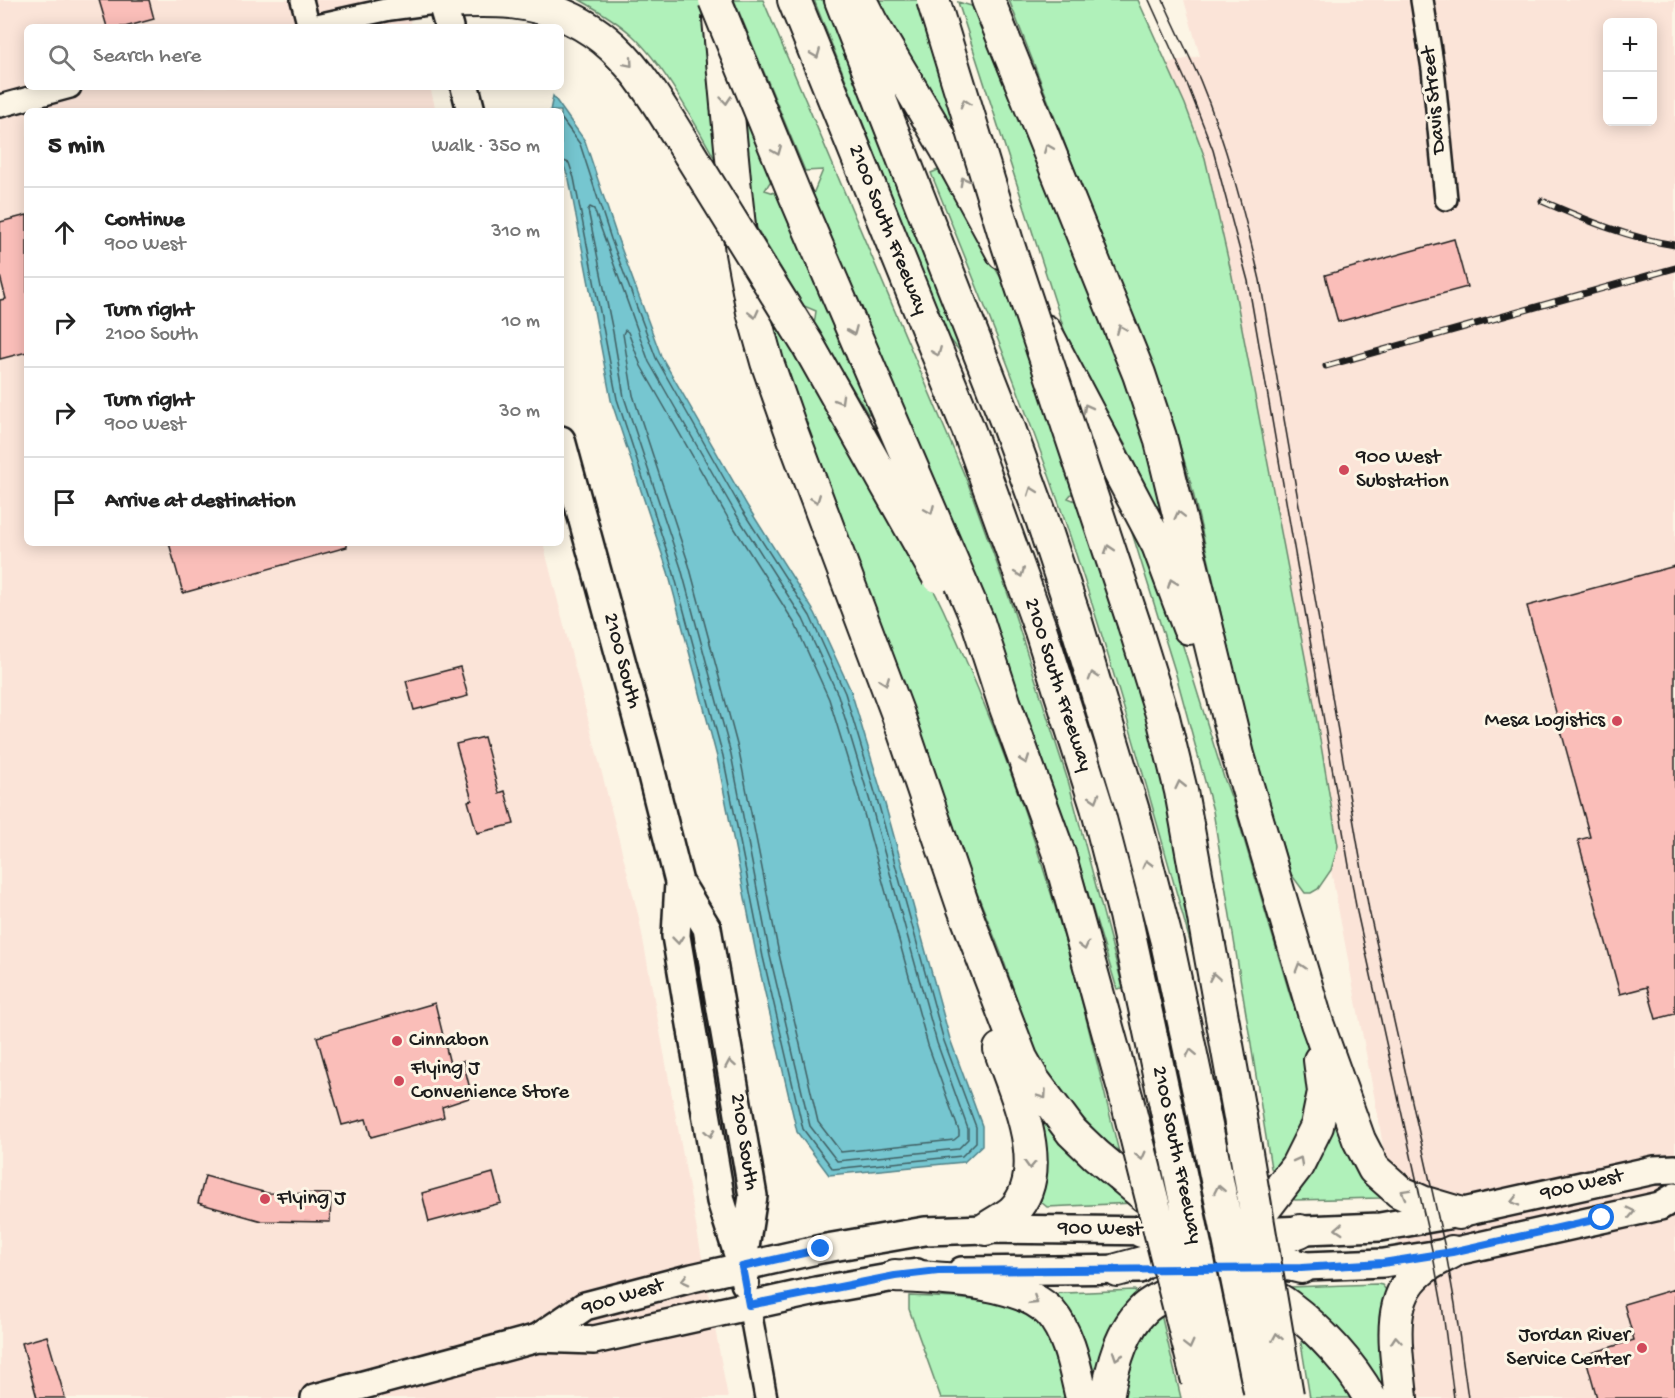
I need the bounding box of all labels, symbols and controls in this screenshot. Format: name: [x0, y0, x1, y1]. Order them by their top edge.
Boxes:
map controls: [1603, 18, 1657, 126]
button: +: [1603, 18, 1657, 72]
search box: [24, 24, 564, 90]
icon: search: [45, 41, 78, 74]
street label: Davis Street: [1417, 43, 1453, 157]
text: Search here: [93, 44, 201, 70]
one-way arrow: [809, 48, 821, 59]
one-way arrow: [622, 56, 633, 67]
button: −: [1603, 72, 1657, 126]
one-way arrow: [719, 96, 732, 105]
one-way arrow: [960, 99, 972, 109]
text: 5 min: [48, 132, 104, 163]
text: Walk · 350 m: [432, 136, 540, 159]
street label: 2100 South Freeway: [841, 141, 933, 319]
one-way arrow: [1043, 144, 1055, 155]
one-way arrow: [770, 145, 782, 156]
one-way arrow: [960, 177, 971, 187]
text: Continue: [105, 208, 185, 234]
icon: ahead: [48, 216, 81, 249]
text: 310 m: [491, 221, 540, 244]
text: 900 West: [105, 234, 185, 257]
text: Turn right: [105, 298, 193, 324]
icon: right: [48, 306, 81, 339]
one-way arrow: [747, 309, 760, 319]
text: 10 m: [502, 311, 540, 334]
text: 2100 South: [105, 324, 198, 347]
one-way arrow: [846, 324, 858, 335]
one-way arrow: [1116, 324, 1128, 335]
one-way arrow: [929, 346, 942, 357]
text: Turn right: [105, 388, 193, 414]
one-way arrow: [832, 394, 844, 404]
icon: right: [48, 396, 81, 429]
text: 30 m: [499, 401, 540, 424]
one-way arrow: [1083, 404, 1094, 414]
text: 900 West: [105, 414, 185, 437]
place label: 900 West Substation: [1355, 446, 1449, 495]
marker: 900 West Substation: [1337, 463, 1351, 477]
icon: arrive: [48, 486, 81, 519]
one-way arrow: [1027, 486, 1040, 497]
text: Arrive at destination: [105, 489, 295, 515]
one-way arrow: [809, 493, 822, 503]
one-way arrow: [923, 504, 935, 515]
one-way arrow: [1173, 510, 1186, 520]
one-way arrow: [1104, 544, 1116, 555]
one-way arrow: [1013, 568, 1026, 578]
one-way arrow: [1167, 578, 1179, 589]
street label: 2100 South Freeway: [1017, 595, 1097, 775]
street label: 2100 South: [596, 610, 646, 712]
one-way arrow: [1088, 671, 1100, 682]
one-way arrow: [878, 675, 891, 686]
place label: Mesa Logistics: [1484, 709, 1606, 734]
marker: Mesa Logistics: [1610, 714, 1624, 728]
one-way arrow: [1018, 754, 1031, 765]
one-way arrow: [1174, 781, 1187, 791]
one-way arrow: [1087, 792, 1100, 803]
one-way arrow: [1141, 859, 1154, 869]
one-way arrow: [671, 936, 684, 945]
one-way arrow: [1077, 941, 1090, 951]
one-way arrow: [1295, 962, 1307, 973]
one-way arrow: [1209, 972, 1221, 982]
place label: Cinnabon: [409, 1029, 489, 1054]
marker: Cinnabon: [390, 1034, 404, 1048]
one-way arrow: [1185, 1049, 1198, 1059]
place label: Flying J Convenience Store: [410, 1057, 570, 1106]
one-way arrow: [724, 1060, 737, 1070]
street label: 2100 South Freeway: [1145, 1064, 1207, 1246]
marker: Flying J Convenience Store: [392, 1074, 406, 1088]
one-way arrow: [1036, 1088, 1047, 1099]
street label: 2100 South: [723, 1092, 763, 1192]
one-way arrow: [703, 1128, 715, 1137]
one-way arrow: [1134, 1151, 1147, 1161]
one-way arrow: [1292, 1157, 1303, 1167]
one-way arrow: [1024, 1161, 1037, 1170]
street label: 900 West: [1537, 1164, 1628, 1208]
one-way arrow: [1213, 1185, 1226, 1195]
place label: Flying J: [276, 1187, 346, 1212]
one-way arrow: [1400, 1189, 1411, 1200]
marker: Flying J: [258, 1192, 272, 1206]
one-way arrow: [1510, 1194, 1520, 1207]
route start: [1588, 1204, 1614, 1230]
one-way arrow: [1625, 1206, 1635, 1219]
street label: 900 West: [1057, 1217, 1145, 1243]
one-way arrow: [1334, 1223, 1343, 1236]
route end: [807, 1235, 833, 1261]
one-way arrow: [680, 1272, 690, 1285]
street label: 900 West: [578, 1273, 669, 1323]
one-way arrow: [1028, 1294, 1038, 1306]
place label: Jordan River Service Center: [1506, 1324, 1632, 1373]
one-way arrow: [1272, 1333, 1284, 1342]
one-way arrow: [1390, 1335, 1403, 1344]
one-way arrow: [1182, 1340, 1195, 1350]
marker: Jordan River Service Center: [1635, 1341, 1649, 1355]
one-way arrow: [1112, 1350, 1124, 1361]

